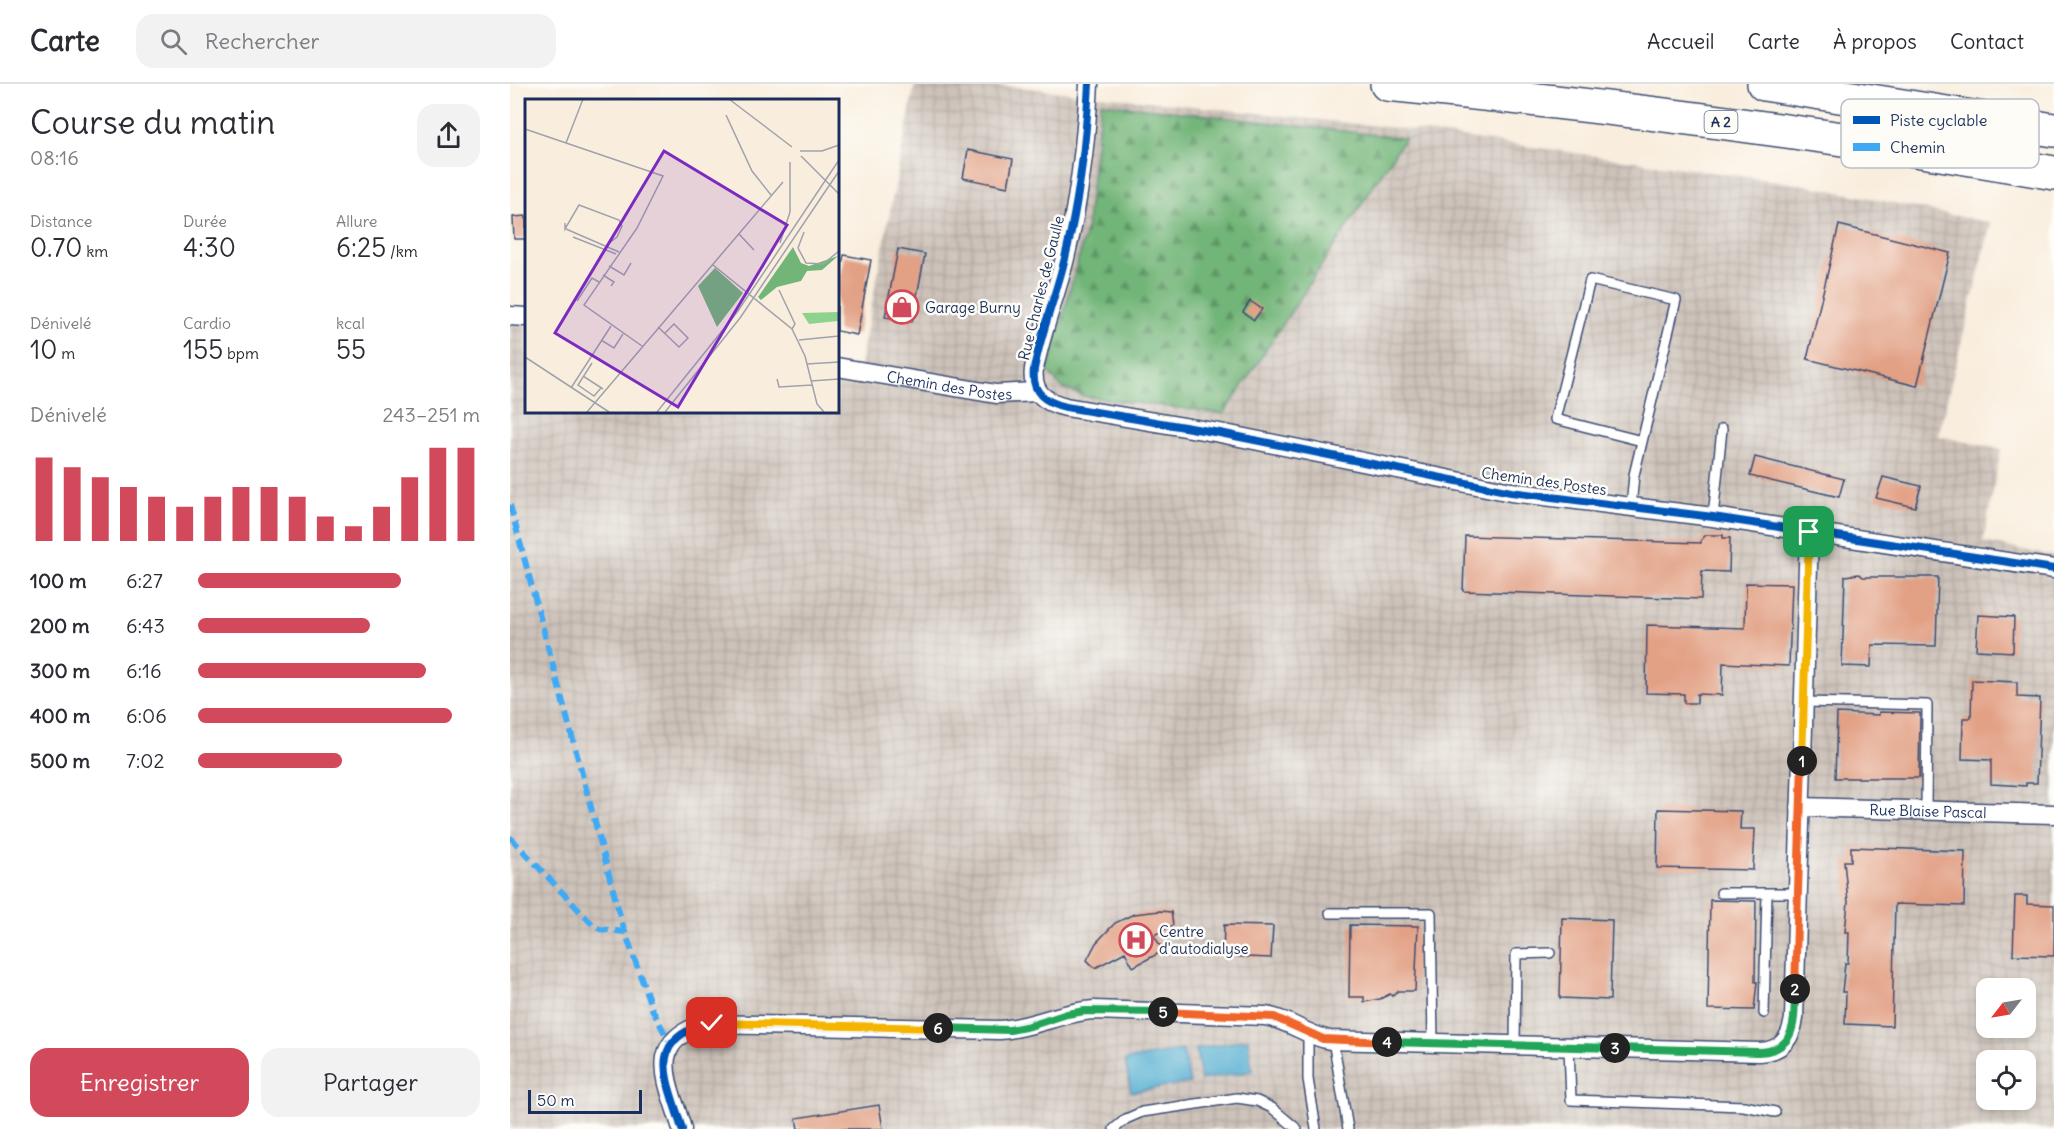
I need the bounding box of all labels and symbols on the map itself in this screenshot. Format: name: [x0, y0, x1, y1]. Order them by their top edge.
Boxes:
inset map: [525, 99, 838, 412]
legend: [1841, 99, 2039, 168]
text: Piste cyclable: [1890, 110, 1987, 130]
road number: A 2: [1704, 111, 1738, 133]
text: Chemin: [1890, 137, 1945, 157]
street label: Rue Charles de Gaulle: [1014, 214, 1068, 362]
shop icon: Garage Burny: [884, 289, 920, 325]
place label: Garage Burny: [925, 298, 1021, 317]
street label: Chemin des Postes: [885, 366, 1013, 404]
street label: Chemin des Postes: [1480, 463, 1608, 499]
pin: [1783, 506, 1834, 557]
pin: 1: [1787, 746, 1817, 776]
street label: Rue Blaise Pascal: [1869, 799, 1987, 822]
hospital icon: Centre d'autodialyse: [1118, 922, 1154, 958]
place label: Centre d'autodialyse: [1159, 922, 1249, 958]
pin: 2: [1780, 974, 1810, 1004]
north arrow: [1976, 978, 2036, 1038]
pin: [686, 997, 737, 1048]
pin: 5: [1148, 997, 1178, 1027]
pin: 6: [923, 1013, 953, 1043]
pin: 4: [1372, 1027, 1402, 1057]
pin: 3: [1600, 1033, 1630, 1063]
scale bar: [528, 1087, 642, 1114]

